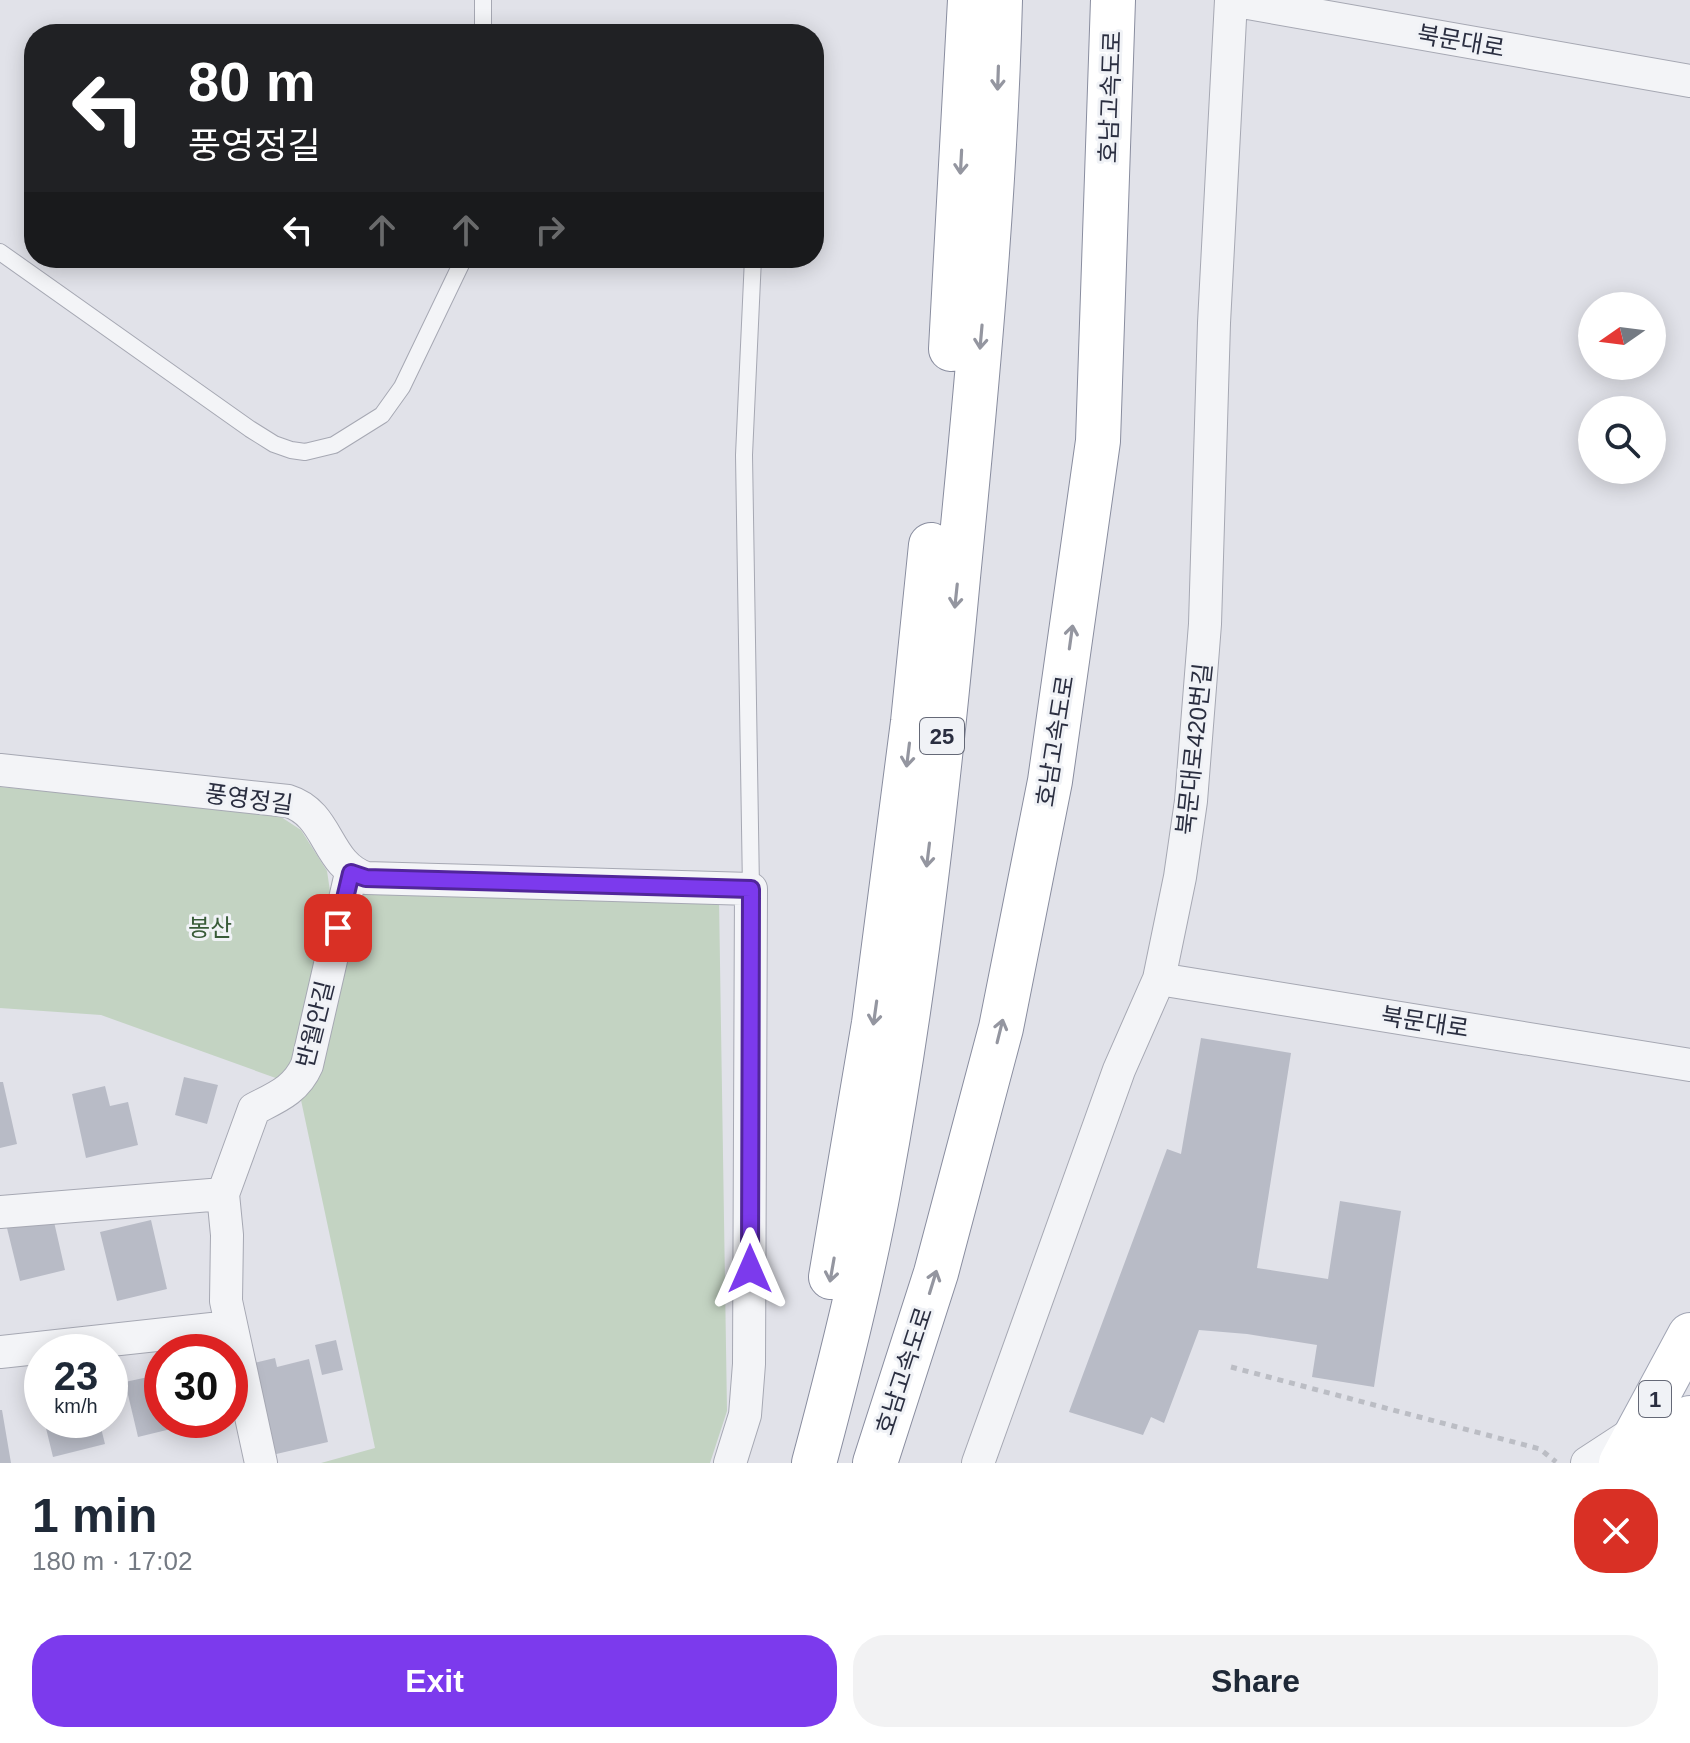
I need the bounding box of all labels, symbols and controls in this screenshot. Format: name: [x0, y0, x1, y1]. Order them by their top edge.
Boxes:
street label: 북문대로: [1415, 20, 1507, 62]
street label: 호남고속도로: [1094, 30, 1126, 164]
text: 80 m: [188, 50, 316, 113]
icon: left: [56, 56, 160, 160]
one-way arrow: [991, 64, 1006, 91]
text: 풍영정길: [188, 125, 320, 166]
one-way arrow: [953, 148, 968, 175]
icon: left: [276, 208, 320, 252]
icon: ahead: [360, 208, 404, 252]
icon: ahead: [444, 208, 488, 252]
icon: right: [528, 208, 572, 252]
north arrow: [1578, 292, 1666, 380]
map controls: [1578, 292, 1666, 484]
one-way arrow: [973, 323, 988, 350]
button: search: [1578, 396, 1666, 484]
one-way arrow: [949, 582, 964, 609]
one-way arrow: [1063, 625, 1078, 651]
street label: 북문대로420번길: [1172, 662, 1216, 836]
street label: 호남고속도로: [1031, 673, 1079, 809]
road number: 25: [920, 718, 964, 754]
one-way arrow: [901, 741, 916, 768]
street label: 풍영정길: [203, 779, 295, 819]
one-way arrow: [920, 841, 935, 868]
pin: [304, 894, 372, 962]
icon: arrive: [316, 906, 360, 950]
park label: 봉산: [188, 914, 232, 941]
street label: 반월안길: [291, 978, 339, 1070]
one-way arrow: [867, 1000, 882, 1025]
street label: 북문대로: [1379, 1002, 1471, 1042]
one-way arrow: [993, 1019, 1008, 1044]
position arrow: [708, 1227, 792, 1311]
one-way arrow: [824, 1256, 839, 1282]
one-way arrow: [926, 1270, 941, 1295]
street label: 호남고속도로: [871, 1304, 937, 1438]
speed limit sign: 30: [144, 1334, 248, 1438]
text: 23: [54, 1354, 98, 1398]
road number: 1: [1639, 1381, 1671, 1417]
text: km/h: [54, 1395, 98, 1417]
text: 1 min: [32, 1489, 157, 1542]
button: close: [1574, 1489, 1658, 1573]
text: 180 m · 17:02: [32, 1546, 192, 1576]
button: Exit: [32, 1635, 837, 1727]
button: Share: [853, 1635, 1658, 1727]

